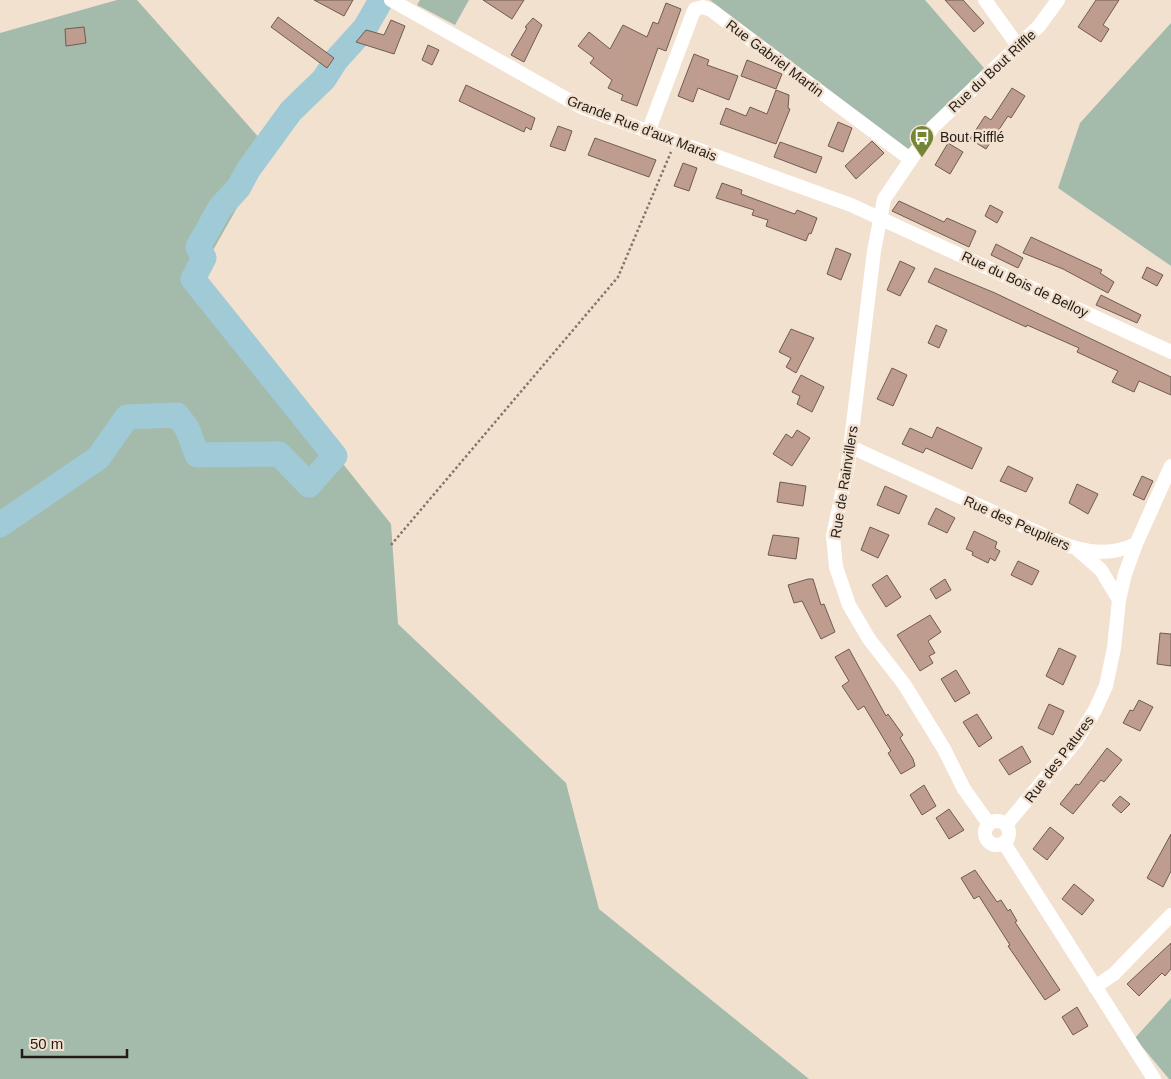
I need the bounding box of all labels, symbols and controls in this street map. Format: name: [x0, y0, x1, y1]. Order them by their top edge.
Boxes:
street label: Rue Gabriel Martin: [723, 16, 827, 100]
street label: Rue du Bout Riffle: [945, 26, 1039, 116]
street label: Grande Rue d'aux Marais: [565, 92, 719, 164]
bus stop icon: Bout Rifflé: [909, 124, 935, 158]
place label: Bout Rifflé: [940, 129, 1005, 145]
street label: Rue du Bois de Belloy: [959, 248, 1091, 320]
street label: Rue de Rainvillers: [827, 425, 861, 539]
street label: Rue des Peupliers: [961, 492, 1073, 554]
street label: Rue des Patures: [1021, 713, 1097, 805]
scale bar: [22, 1026, 128, 1058]
text: 50 m: [30, 1035, 63, 1052]

